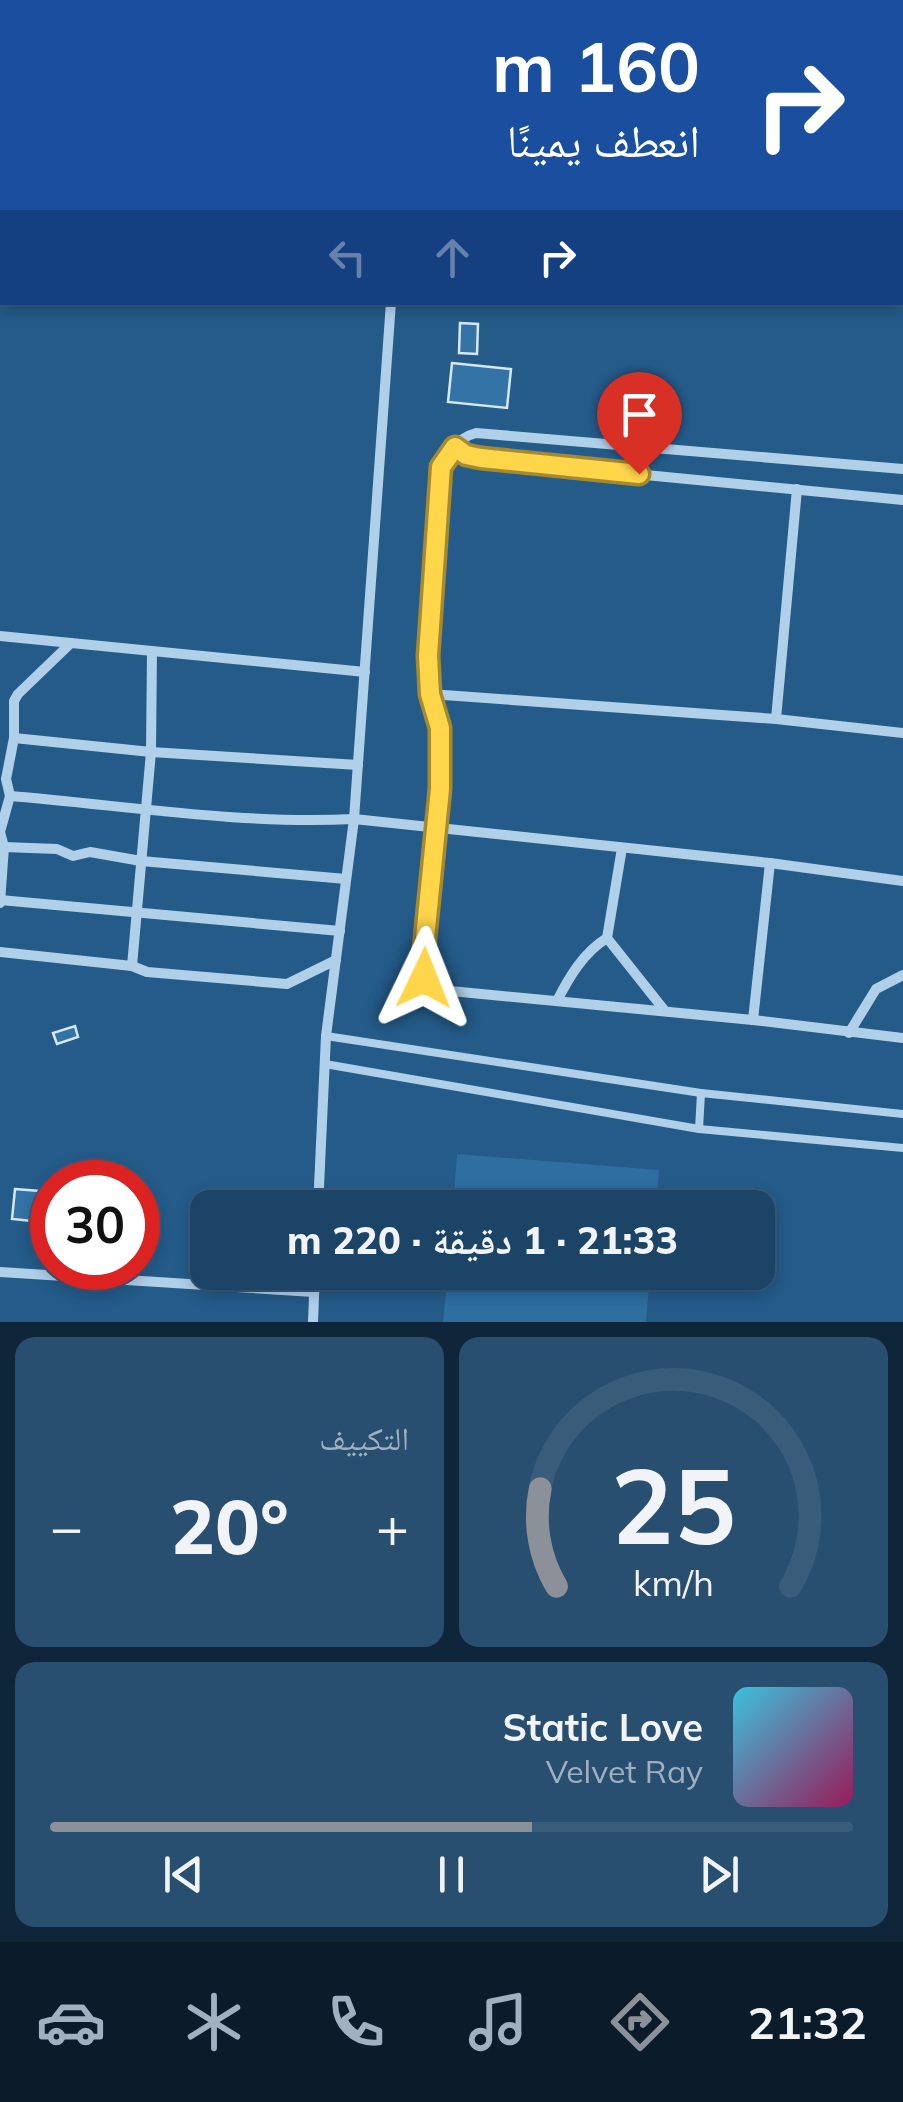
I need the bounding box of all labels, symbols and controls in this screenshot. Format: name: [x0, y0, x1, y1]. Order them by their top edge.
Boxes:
text: 160 m: [492, 22, 700, 110]
icon: right: [735, 40, 865, 170]
text: انعطف يمينًا: [507, 112, 700, 168]
icon: left: [320, 230, 375, 285]
icon: ahead: [425, 230, 480, 285]
icon: right: [530, 230, 585, 285]
pin: [597, 372, 682, 475]
icon: arrive: [612, 387, 667, 442]
position arrow: [372, 926, 476, 1030]
speed limit sign: 30: [30, 1160, 160, 1290]
text: 21:33 · 1 دقيقة · 220 m: [287, 1216, 678, 1264]
text: التكييف: [319, 1418, 409, 1458]
text: 25: [611, 1439, 736, 1570]
text: 20°: [170, 1479, 289, 1573]
text: −: [50, 1492, 83, 1561]
text: +: [376, 1492, 409, 1561]
text: km/h: [633, 1560, 714, 1605]
text: Static Love: [503, 1703, 703, 1751]
text: Velvet Ray: [546, 1751, 703, 1791]
icon: previous: [156, 1847, 211, 1902]
icon: pause: [424, 1847, 479, 1902]
icon: next: [692, 1847, 747, 1902]
icon: car: [36, 1987, 106, 2057]
icon: climate: [179, 1987, 249, 2057]
icon: phone: [321, 1987, 391, 2057]
icon: music: [463, 1987, 533, 2057]
icon: directions: [605, 1987, 675, 2057]
text: 21:32: [748, 1994, 867, 2050]

